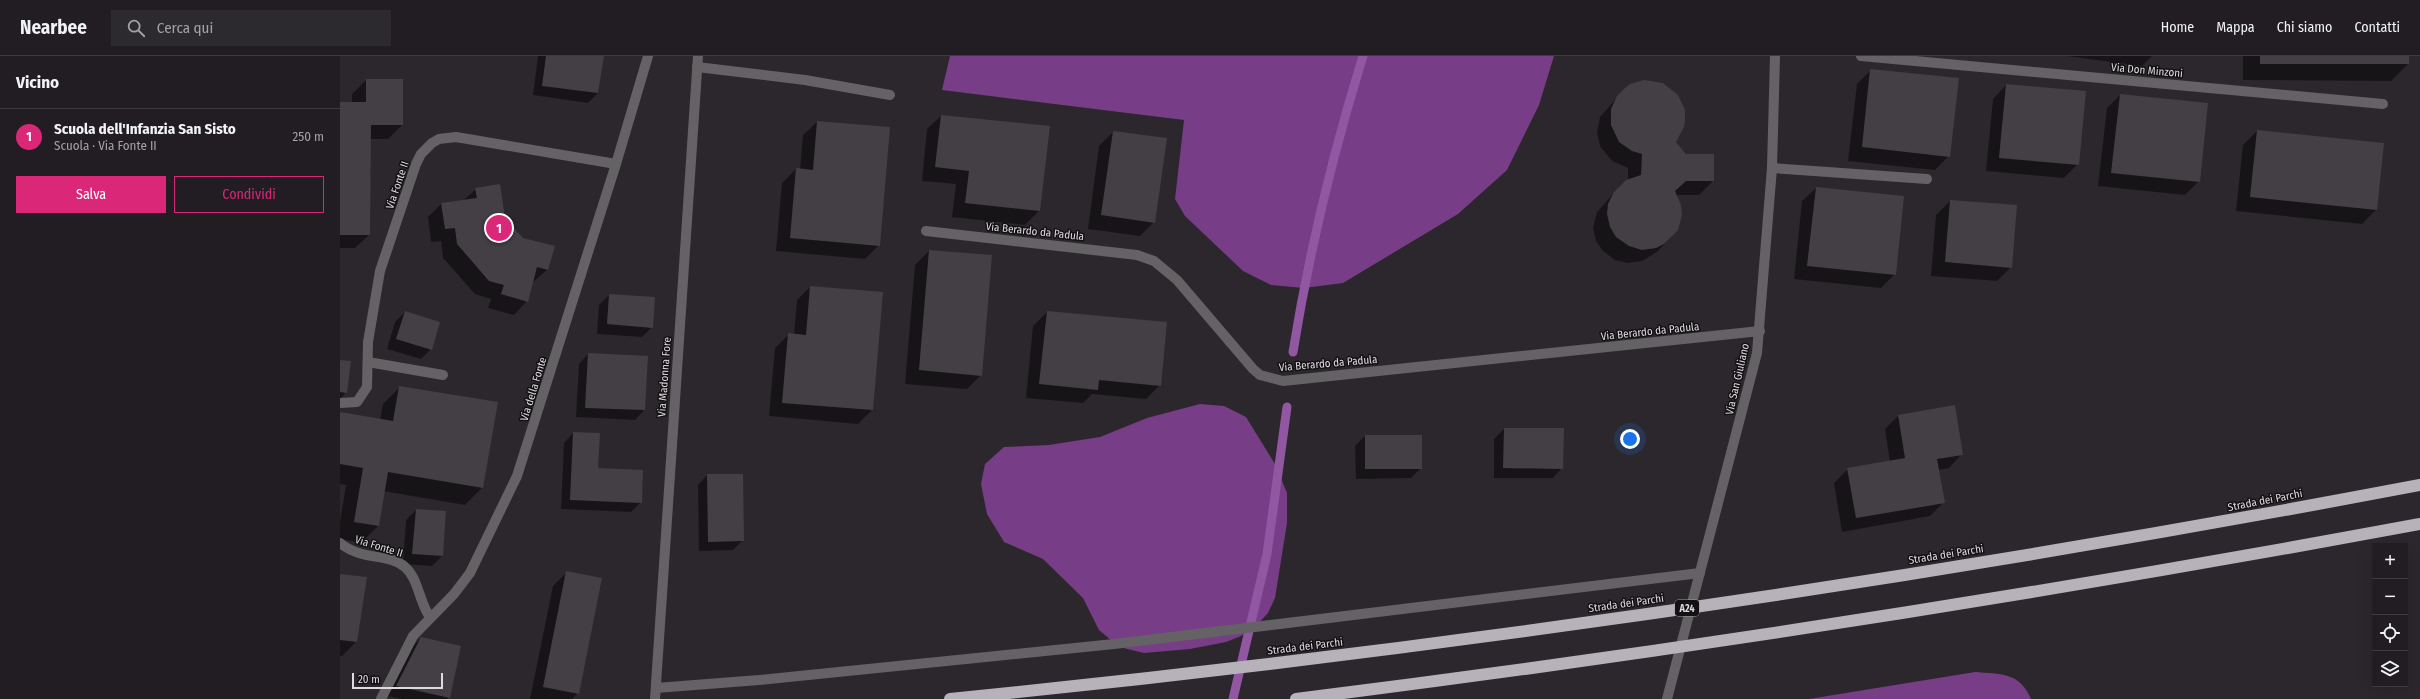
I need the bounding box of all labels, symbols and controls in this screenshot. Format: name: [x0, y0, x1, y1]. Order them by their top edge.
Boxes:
search box: [111, 10, 391, 46]
text: Nearbee: [20, 16, 87, 39]
icon: search: [125, 17, 147, 39]
text: Cerca qui: [157, 19, 213, 37]
text: Home: [2161, 19, 2194, 36]
text: Mappa: [2216, 19, 2255, 36]
text: Chi siamo: [2277, 19, 2332, 36]
text: Contatti: [2354, 19, 2400, 36]
street label: Via Don Minzoni: [2111, 61, 2184, 80]
text: Vicino: [16, 72, 59, 93]
text: Scuola dell'Infanzia San Sisto: [54, 120, 236, 138]
text: 1: [26, 129, 32, 144]
text: 250 m: [292, 129, 324, 144]
text: Scuola · Via Fonte II: [54, 138, 157, 153]
street label: Via Fonte II: [383, 160, 412, 211]
button: Salva: [16, 176, 166, 213]
button: Condividi: [174, 176, 324, 213]
pin: 1: [486, 213, 512, 243]
street label: Via Berardo da Padula: [985, 220, 1085, 243]
street label: Via Berardo da Padula: [1600, 320, 1700, 343]
street label: Via Madonna Fore: [655, 337, 674, 417]
street label: Via San Giuliano: [1723, 342, 1752, 416]
street label: Via Berardo da Padula: [1278, 353, 1378, 374]
street label: Via della Fonte: [518, 356, 549, 423]
your location: [1620, 429, 1640, 449]
street label: Strada dei Parchi: [2227, 487, 2304, 514]
street label: Via Fonte II: [353, 533, 404, 560]
street label: Strada dei Parchi: [1908, 542, 1985, 567]
map controls: [2372, 543, 2408, 687]
button: +: [2372, 543, 2408, 579]
button: −: [2372, 579, 2408, 615]
street label: Strada dei Parchi: [1588, 592, 1665, 615]
road number: A24: [1675, 600, 1699, 616]
button: locate: [2372, 615, 2408, 651]
street label: Strada dei Parchi: [1267, 635, 1344, 658]
button: layers: [2372, 651, 2408, 687]
scale bar: [352, 671, 443, 690]
text: 20 m: [358, 673, 380, 686]

